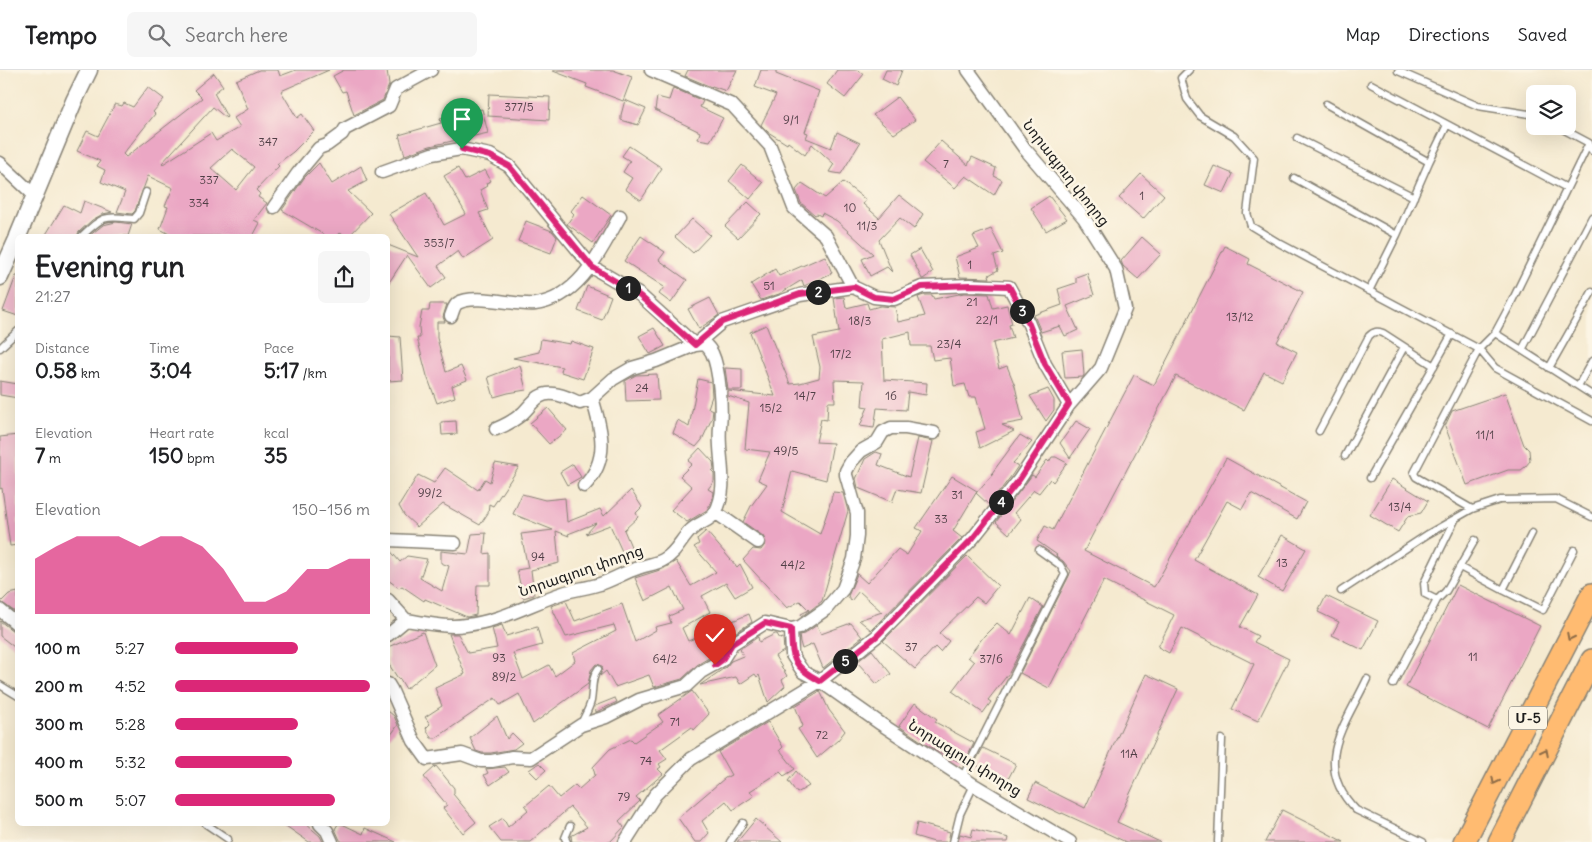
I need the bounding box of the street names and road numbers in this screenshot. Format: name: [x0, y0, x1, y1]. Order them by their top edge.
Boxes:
street label: Նորագյուղ փողոց: [1019, 116, 1114, 230]
street label: Նորագյուղ փողոց: [516, 540, 646, 601]
road number: Մ-5: [1509, 706, 1547, 730]
street label: Նորագյուղ փողոց: [905, 715, 1026, 800]

